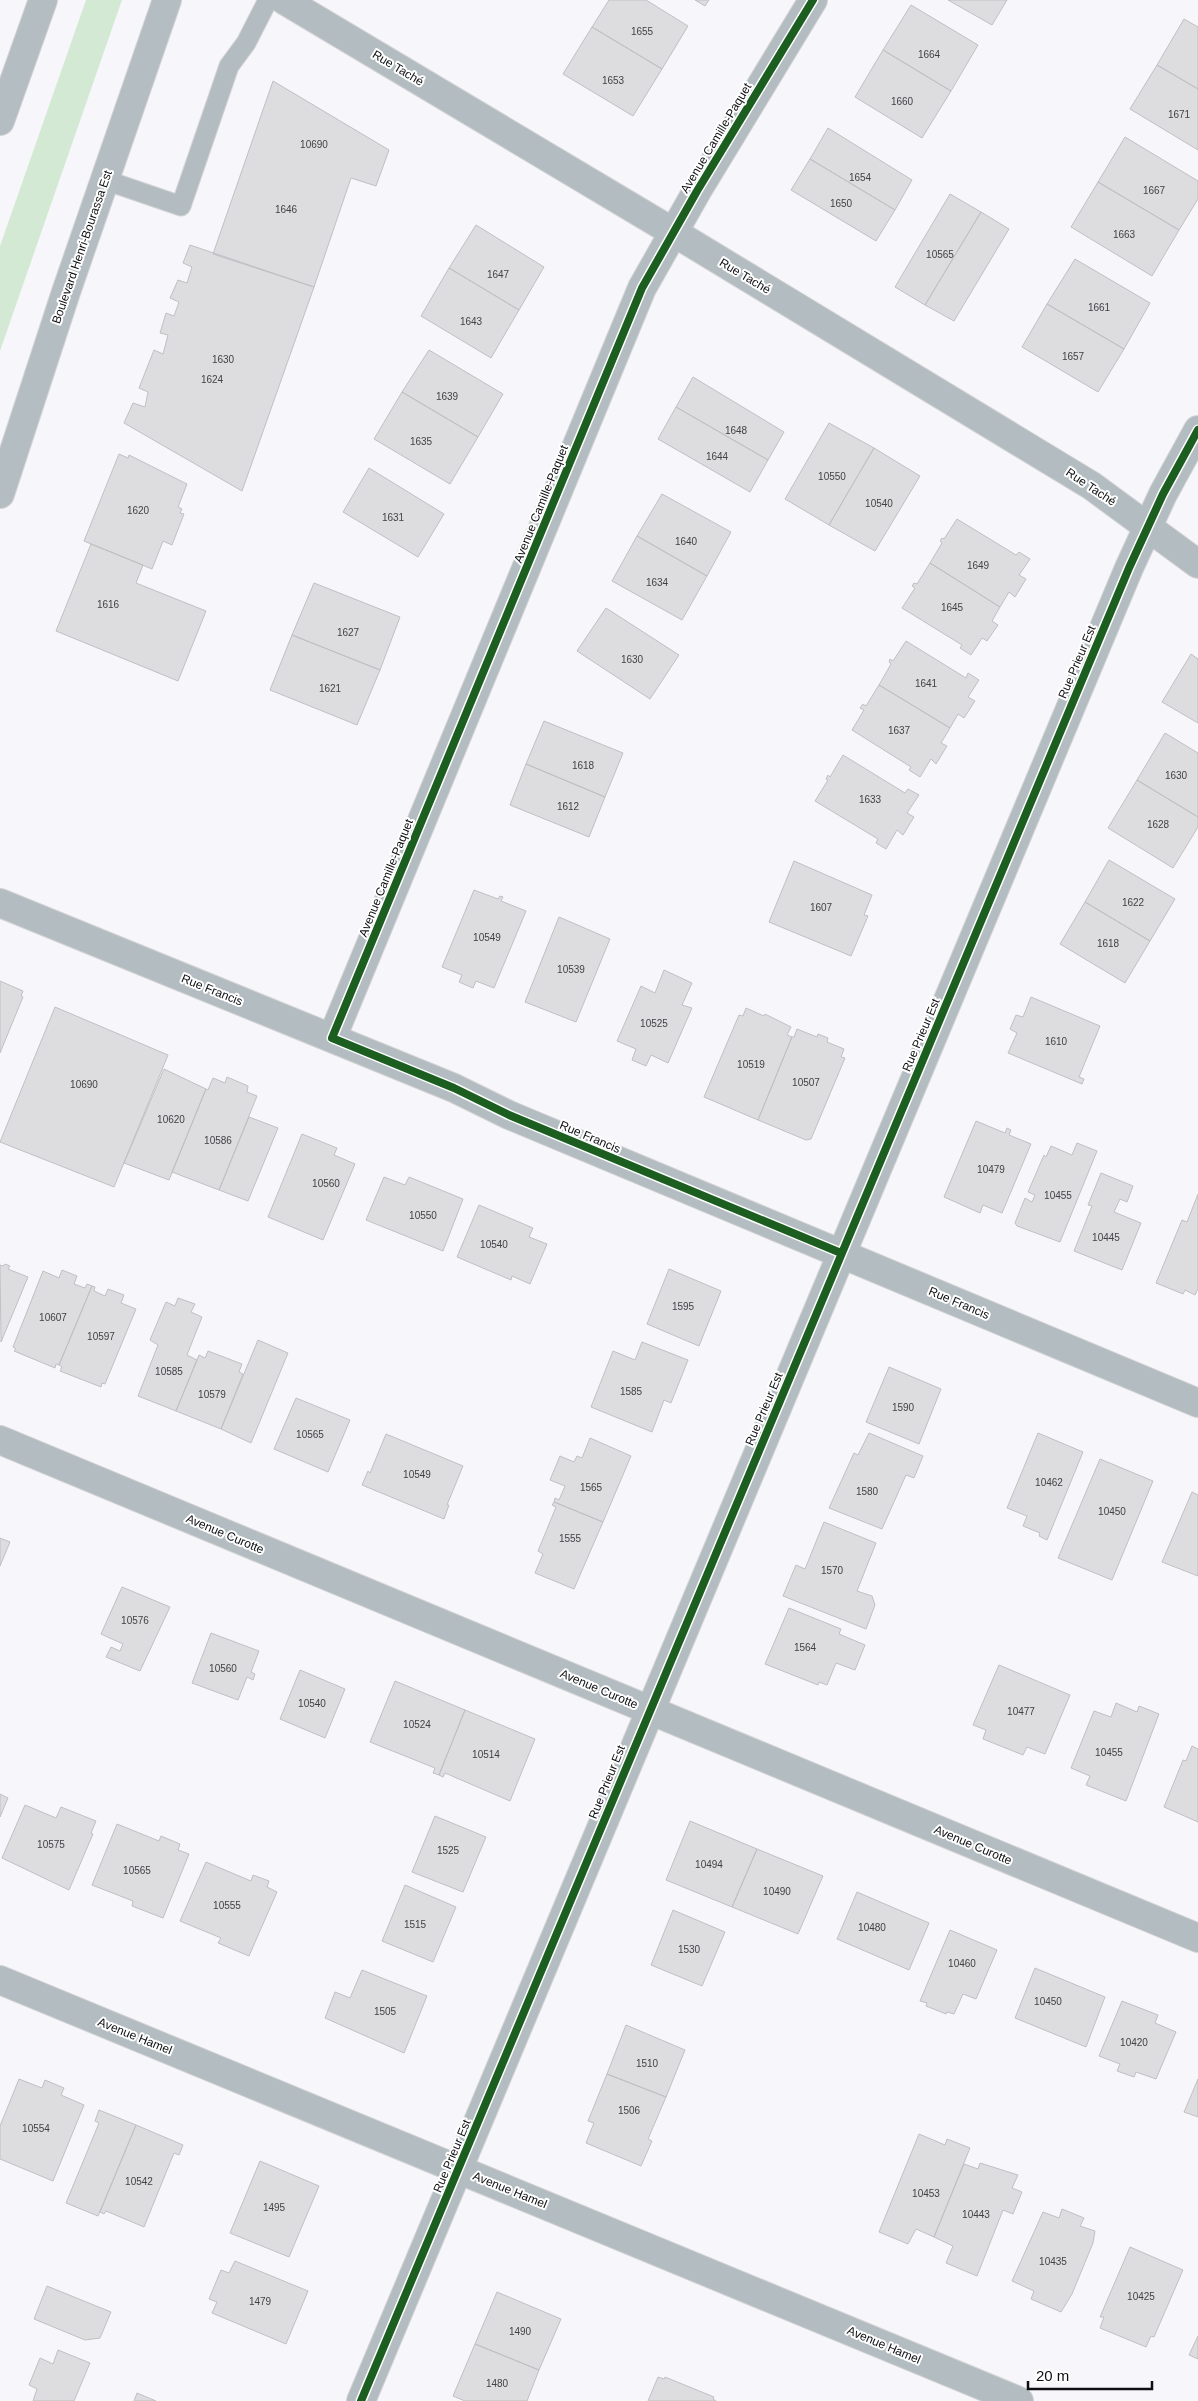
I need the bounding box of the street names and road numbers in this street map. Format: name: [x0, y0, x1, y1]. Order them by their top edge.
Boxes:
street label: Rue Taché: [370, 47, 426, 89]
street label: Avenue Camille-Paquet: [678, 80, 755, 196]
street label: Boulevard Henri-Bourassa Est: [49, 168, 115, 326]
street label: Rue Taché: [717, 255, 773, 297]
street label: Avenue Camille-Paquet: [511, 442, 571, 565]
street label: Rue Taché: [1063, 465, 1119, 509]
street label: Rue Prieur Est: [1055, 623, 1099, 701]
street label: Avenue Camille-Paquet: [356, 816, 416, 939]
street label: Rue Francis: [179, 971, 245, 1009]
street label: Rue Prieur Est: [899, 996, 943, 1074]
street label: Rue Francis: [557, 1118, 623, 1156]
street label: Rue Francis: [926, 1284, 992, 1322]
street label: Rue Prieur Est: [742, 1370, 786, 1448]
street label: Avenue Curotte: [184, 1511, 266, 1557]
street label: Avenue Curotte: [558, 1666, 640, 1712]
street label: Rue Prieur Est: [586, 1743, 628, 1821]
street label: Avenue Curotte: [932, 1822, 1014, 1868]
street label: Avenue Hamel: [96, 2015, 174, 2057]
street label: Rue Prieur Est: [430, 2117, 474, 2195]
street label: Avenue Hamel: [471, 2169, 549, 2211]
street label: Avenue Hamel: [845, 2323, 923, 2367]

